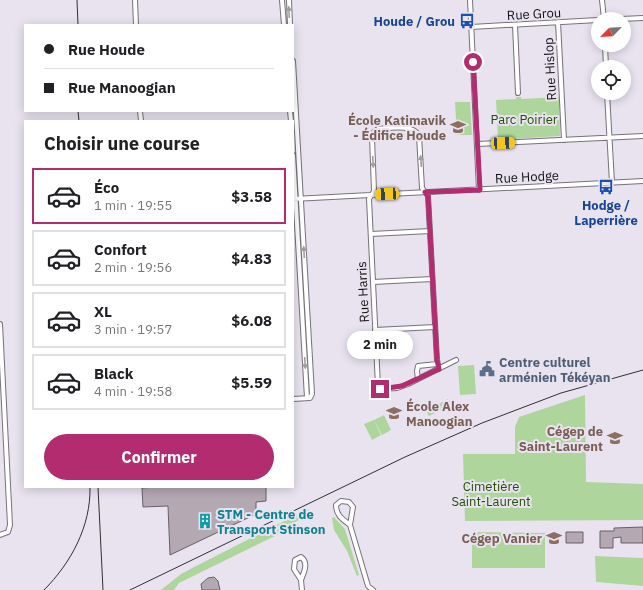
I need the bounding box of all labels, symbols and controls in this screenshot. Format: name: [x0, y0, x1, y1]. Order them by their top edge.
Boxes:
street label: Rue Grou: [506, 4, 562, 24]
one-way arrow: [286, 6, 293, 19]
bus stop icon: Houde / Grou: [458, 12, 476, 30]
north arrow: [591, 12, 631, 52]
map controls: [591, 12, 631, 100]
place label: Houde / Grou: [374, 13, 455, 30]
street label: Rue Hislop: [540, 37, 560, 101]
text: Rue Houde: [68, 40, 145, 59]
route start: [464, 53, 482, 71]
button: locate: [591, 60, 631, 100]
text: Rue Manoogian: [68, 78, 176, 97]
park label: Parc Poirier: [490, 111, 558, 128]
place label: École Katimavik - Édifice Houde: [348, 112, 446, 144]
school or university icon: École Katimavik - Édifice Houde: [449, 118, 467, 136]
text: Choisir une course: [44, 132, 200, 155]
car: [491, 136, 515, 150]
one-way arrow: [417, 155, 424, 168]
one-way arrow: [369, 156, 376, 168]
street label: Rue Hodge: [495, 167, 559, 187]
icon: car: [46, 178, 82, 214]
text: Éco: [94, 178, 119, 197]
bus stop icon: Hodge / Laperrière: [597, 178, 615, 196]
text: $3.58: [231, 187, 272, 206]
car: [375, 187, 399, 201]
text: 1 min · 19:55: [94, 197, 172, 214]
place label: Hodge / Laperrière: [574, 197, 638, 229]
icon: car: [46, 240, 82, 276]
text: Confort: [94, 240, 147, 259]
one-way arrow: [301, 246, 308, 258]
text: $4.83: [231, 249, 272, 268]
text: 2 min · 19:56: [94, 259, 172, 276]
street label: Rue Harris: [353, 261, 373, 323]
icon: car: [46, 302, 82, 338]
text: XL: [94, 302, 112, 321]
text: $6.08: [231, 311, 272, 330]
text: 3 min · 19:57: [94, 321, 172, 338]
callout: 2 min: [347, 331, 413, 359]
text: 2 min: [363, 336, 397, 353]
place label: Centre culturel arménien Tékéyan: [499, 354, 611, 386]
one-way arrow: [302, 357, 309, 369]
public building icon: Centre culturel arménien Tékéyan: [478, 360, 496, 378]
icon: car: [46, 364, 82, 400]
text: Black: [94, 364, 134, 383]
text: $5.59: [231, 373, 272, 392]
route end: [371, 380, 389, 398]
text: 4 min · 19:58: [94, 383, 172, 400]
place label: École Alex Manoogian: [406, 398, 473, 430]
school or university icon: École Alex Manoogian: [385, 404, 403, 422]
place label: Cégep de Saint-Laurent: [519, 423, 603, 455]
school or university icon: Cégep de Saint-Laurent: [606, 429, 624, 447]
button: Confirmer: [44, 434, 274, 480]
park label: Cimetière Saint-Laurent: [451, 478, 531, 510]
place label: STM - Centre de Transport Stinson: [217, 506, 326, 538]
building icon: STM - Centre de Transport Stinson: [196, 512, 214, 530]
school or university icon: Cégep Vanier: [545, 529, 563, 547]
place label: Cégep Vanier: [462, 530, 542, 547]

